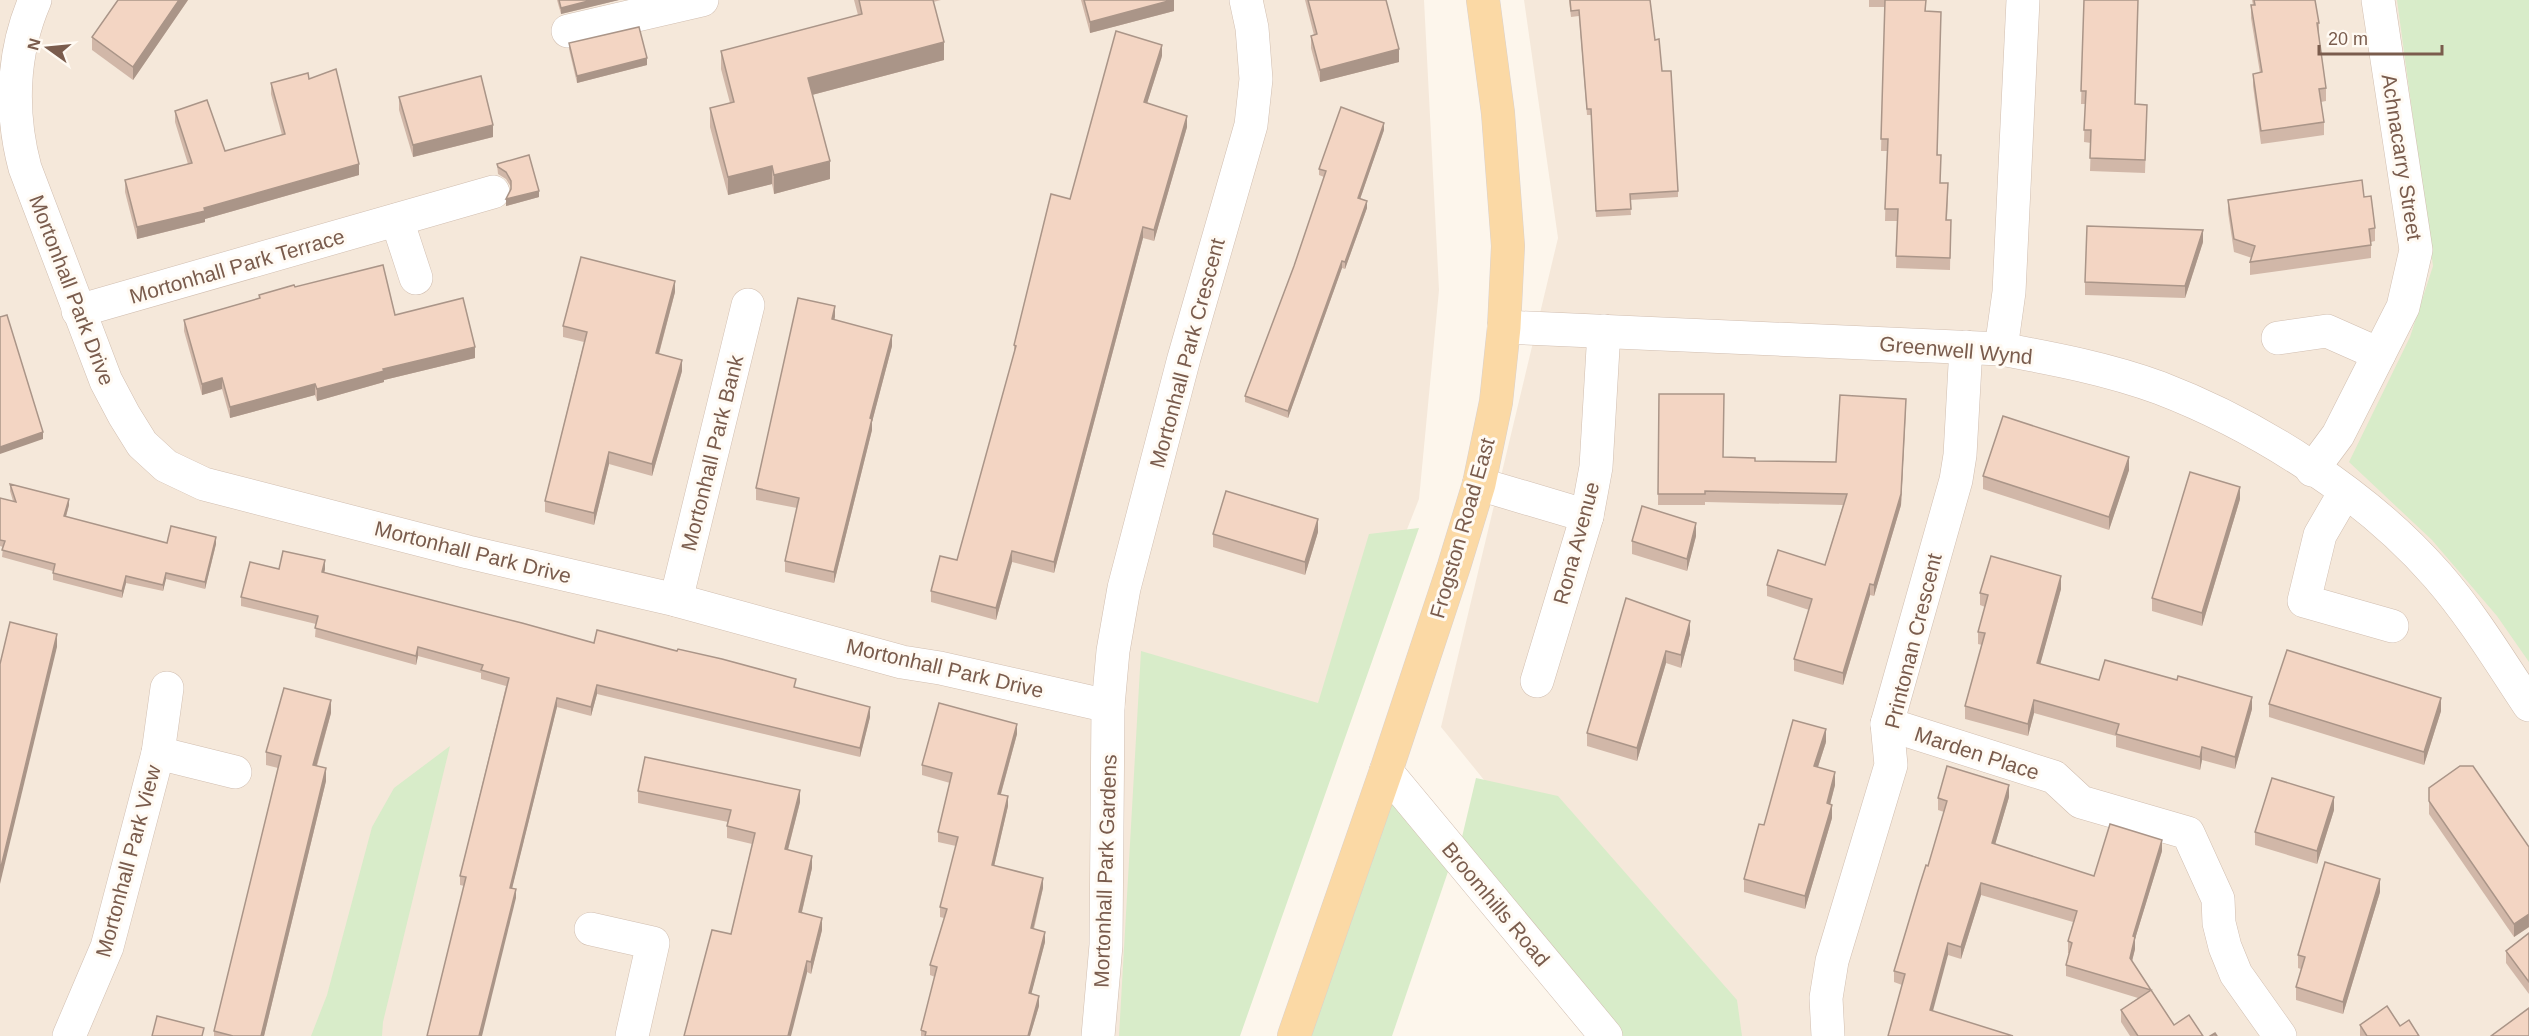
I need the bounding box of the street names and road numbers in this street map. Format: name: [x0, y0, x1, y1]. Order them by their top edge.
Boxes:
street label: Achnacarry Street: [2377, 72, 2427, 242]
street label: Mortonhall Park Drive: [25, 192, 119, 388]
street label: Mortonhall Park Terrace: [127, 224, 347, 308]
street label: Mortonhall Park Crescent: [1145, 235, 1229, 470]
street label: Greenwell Wynd: [1878, 332, 2034, 368]
street label: Mortonhall Park Bank: [677, 352, 748, 553]
street label: Frogston Road East: [1425, 435, 1499, 621]
street label: Rona Avenue: [1549, 479, 1603, 607]
street label: Mortonhall Park Drive: [372, 516, 574, 588]
street label: Printonan Crescent: [1880, 551, 1946, 731]
street label: Mortonhall Park Drive: [844, 634, 1046, 702]
street label: Marden Place: [1912, 722, 2042, 784]
street label: Mortonhall Park Gardens: [1089, 754, 1121, 988]
street label: Mortonhall Park View: [91, 762, 165, 960]
street label: Broomhills Road: [1438, 838, 1554, 970]

